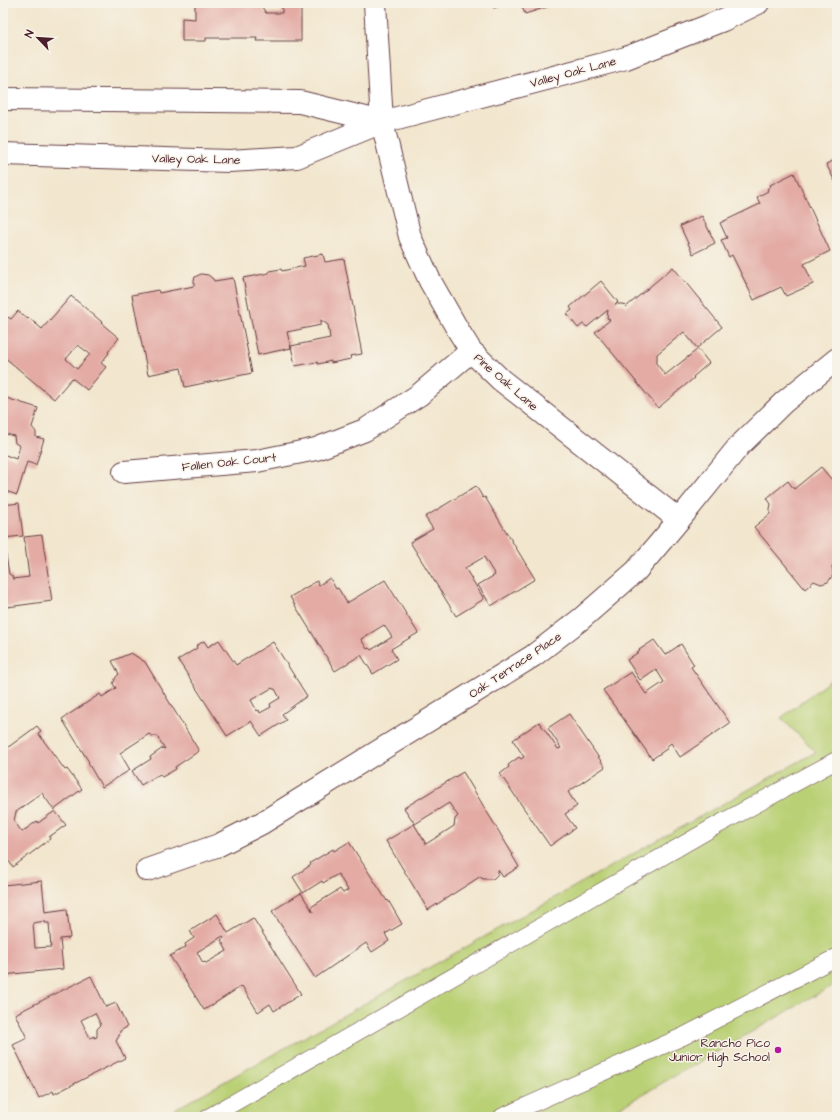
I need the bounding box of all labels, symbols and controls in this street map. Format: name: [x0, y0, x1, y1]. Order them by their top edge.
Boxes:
north arrow: [18, 18, 58, 58]
text: N: [21, 28, 38, 40]
street label: Valley Oak Lane: [528, 53, 619, 93]
street label: Valley Oak Lane: [152, 150, 241, 170]
street label: Pine Oak Lane: [470, 350, 542, 415]
street label: Fallen Oak Court: [181, 449, 277, 476]
street label: Oak Terrace Place: [466, 628, 565, 703]
place label: Rancho Pico Junior High School: [669, 1035, 770, 1067]
marker: Rancho Pico Junior High School: [773, 1045, 783, 1055]

